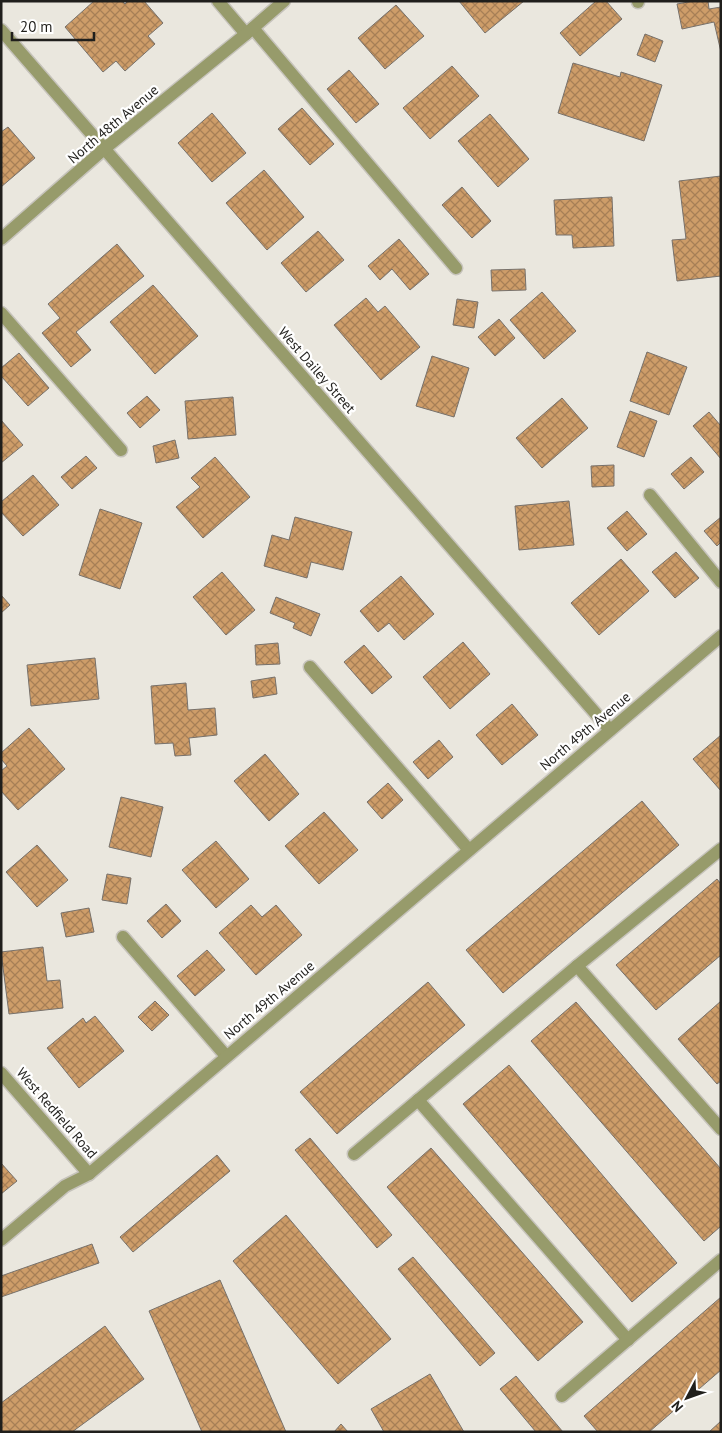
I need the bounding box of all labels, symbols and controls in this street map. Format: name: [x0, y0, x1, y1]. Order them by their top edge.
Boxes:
scale bar: [12, 10, 95, 42]
text: 20 m: [20, 17, 53, 36]
street label: North 48th Avenue: [64, 81, 162, 167]
street label: West Dailey Street: [275, 323, 360, 417]
street label: North 49th Avenue: [536, 688, 634, 774]
street label: North 49th Avenue: [220, 957, 318, 1043]
street label: West Redfield Road: [13, 1064, 101, 1162]
north arrow: [662, 1373, 712, 1423]
text: N: [667, 1397, 687, 1416]

